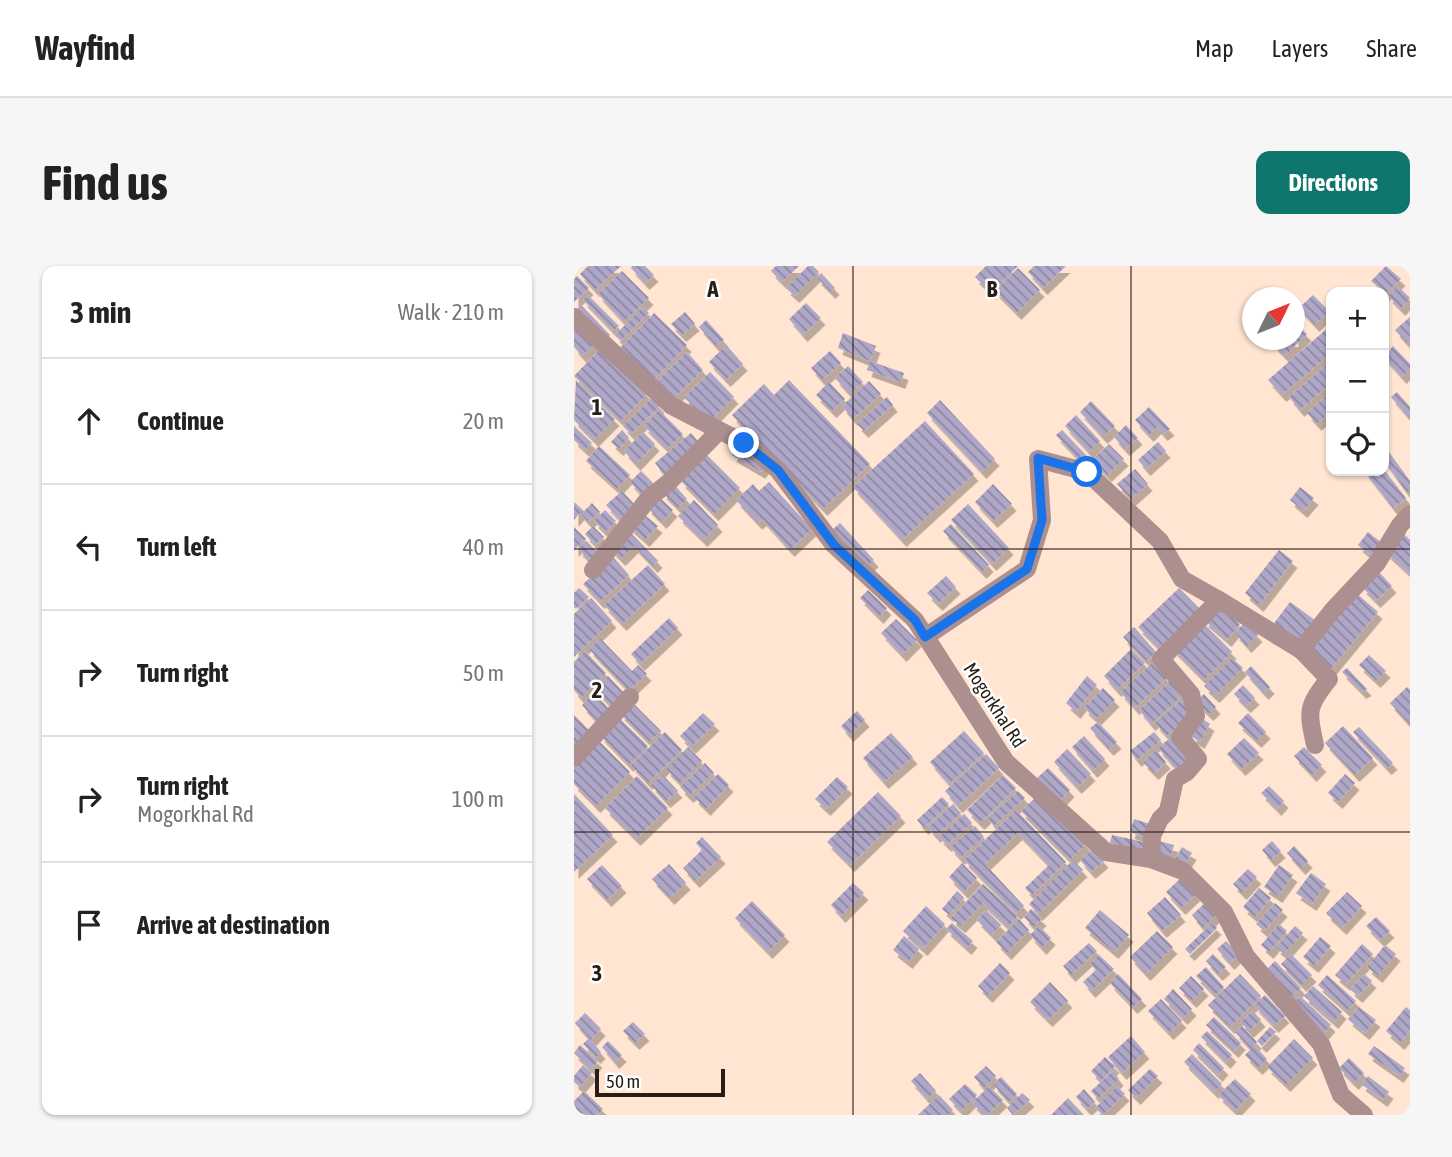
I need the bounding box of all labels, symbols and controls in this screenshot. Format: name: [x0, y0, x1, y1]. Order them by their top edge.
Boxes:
text: Wayfind: [35, 29, 135, 67]
text: Map: [1195, 35, 1234, 62]
text: Layers: [1272, 35, 1328, 62]
text: Share: [1366, 35, 1417, 62]
button: Directions: [1256, 151, 1410, 214]
text: Find us: [42, 154, 168, 210]
text: A: [706, 276, 719, 302]
text: B: [987, 276, 998, 302]
north arrow: [1242, 287, 1305, 350]
map controls: [1326, 287, 1389, 476]
button: +: [1326, 287, 1389, 350]
text: 3 min: [70, 295, 131, 329]
text: Walk · 210 m: [398, 299, 504, 325]
button: −: [1326, 350, 1389, 413]
text: 1: [592, 394, 603, 420]
icon: ahead: [70, 402, 108, 440]
text: Continue: [137, 406, 224, 436]
text: 20 m: [463, 408, 504, 434]
button: locate: [1326, 413, 1389, 476]
route end: [728, 427, 759, 458]
route start: [1071, 456, 1102, 487]
icon: left: [70, 528, 108, 566]
text: Turn left: [137, 532, 217, 562]
text: 40 m: [463, 534, 504, 560]
icon: right: [70, 654, 108, 692]
text: Turn right: [137, 658, 228, 688]
street label: Mogorkhal Rd: [959, 659, 1031, 751]
text: 50 m: [463, 660, 504, 686]
text: 2: [592, 677, 602, 703]
text: Turn right: [137, 771, 228, 801]
icon: right: [70, 780, 108, 818]
text: 100 m: [452, 786, 504, 812]
text: Mogorkhal Rd: [137, 801, 254, 827]
icon: arrive: [70, 906, 108, 944]
text: Arrive at destination: [137, 910, 330, 940]
text: 3: [592, 960, 602, 986]
scale bar: [595, 1066, 724, 1098]
text: 50 m: [606, 1070, 640, 1092]

